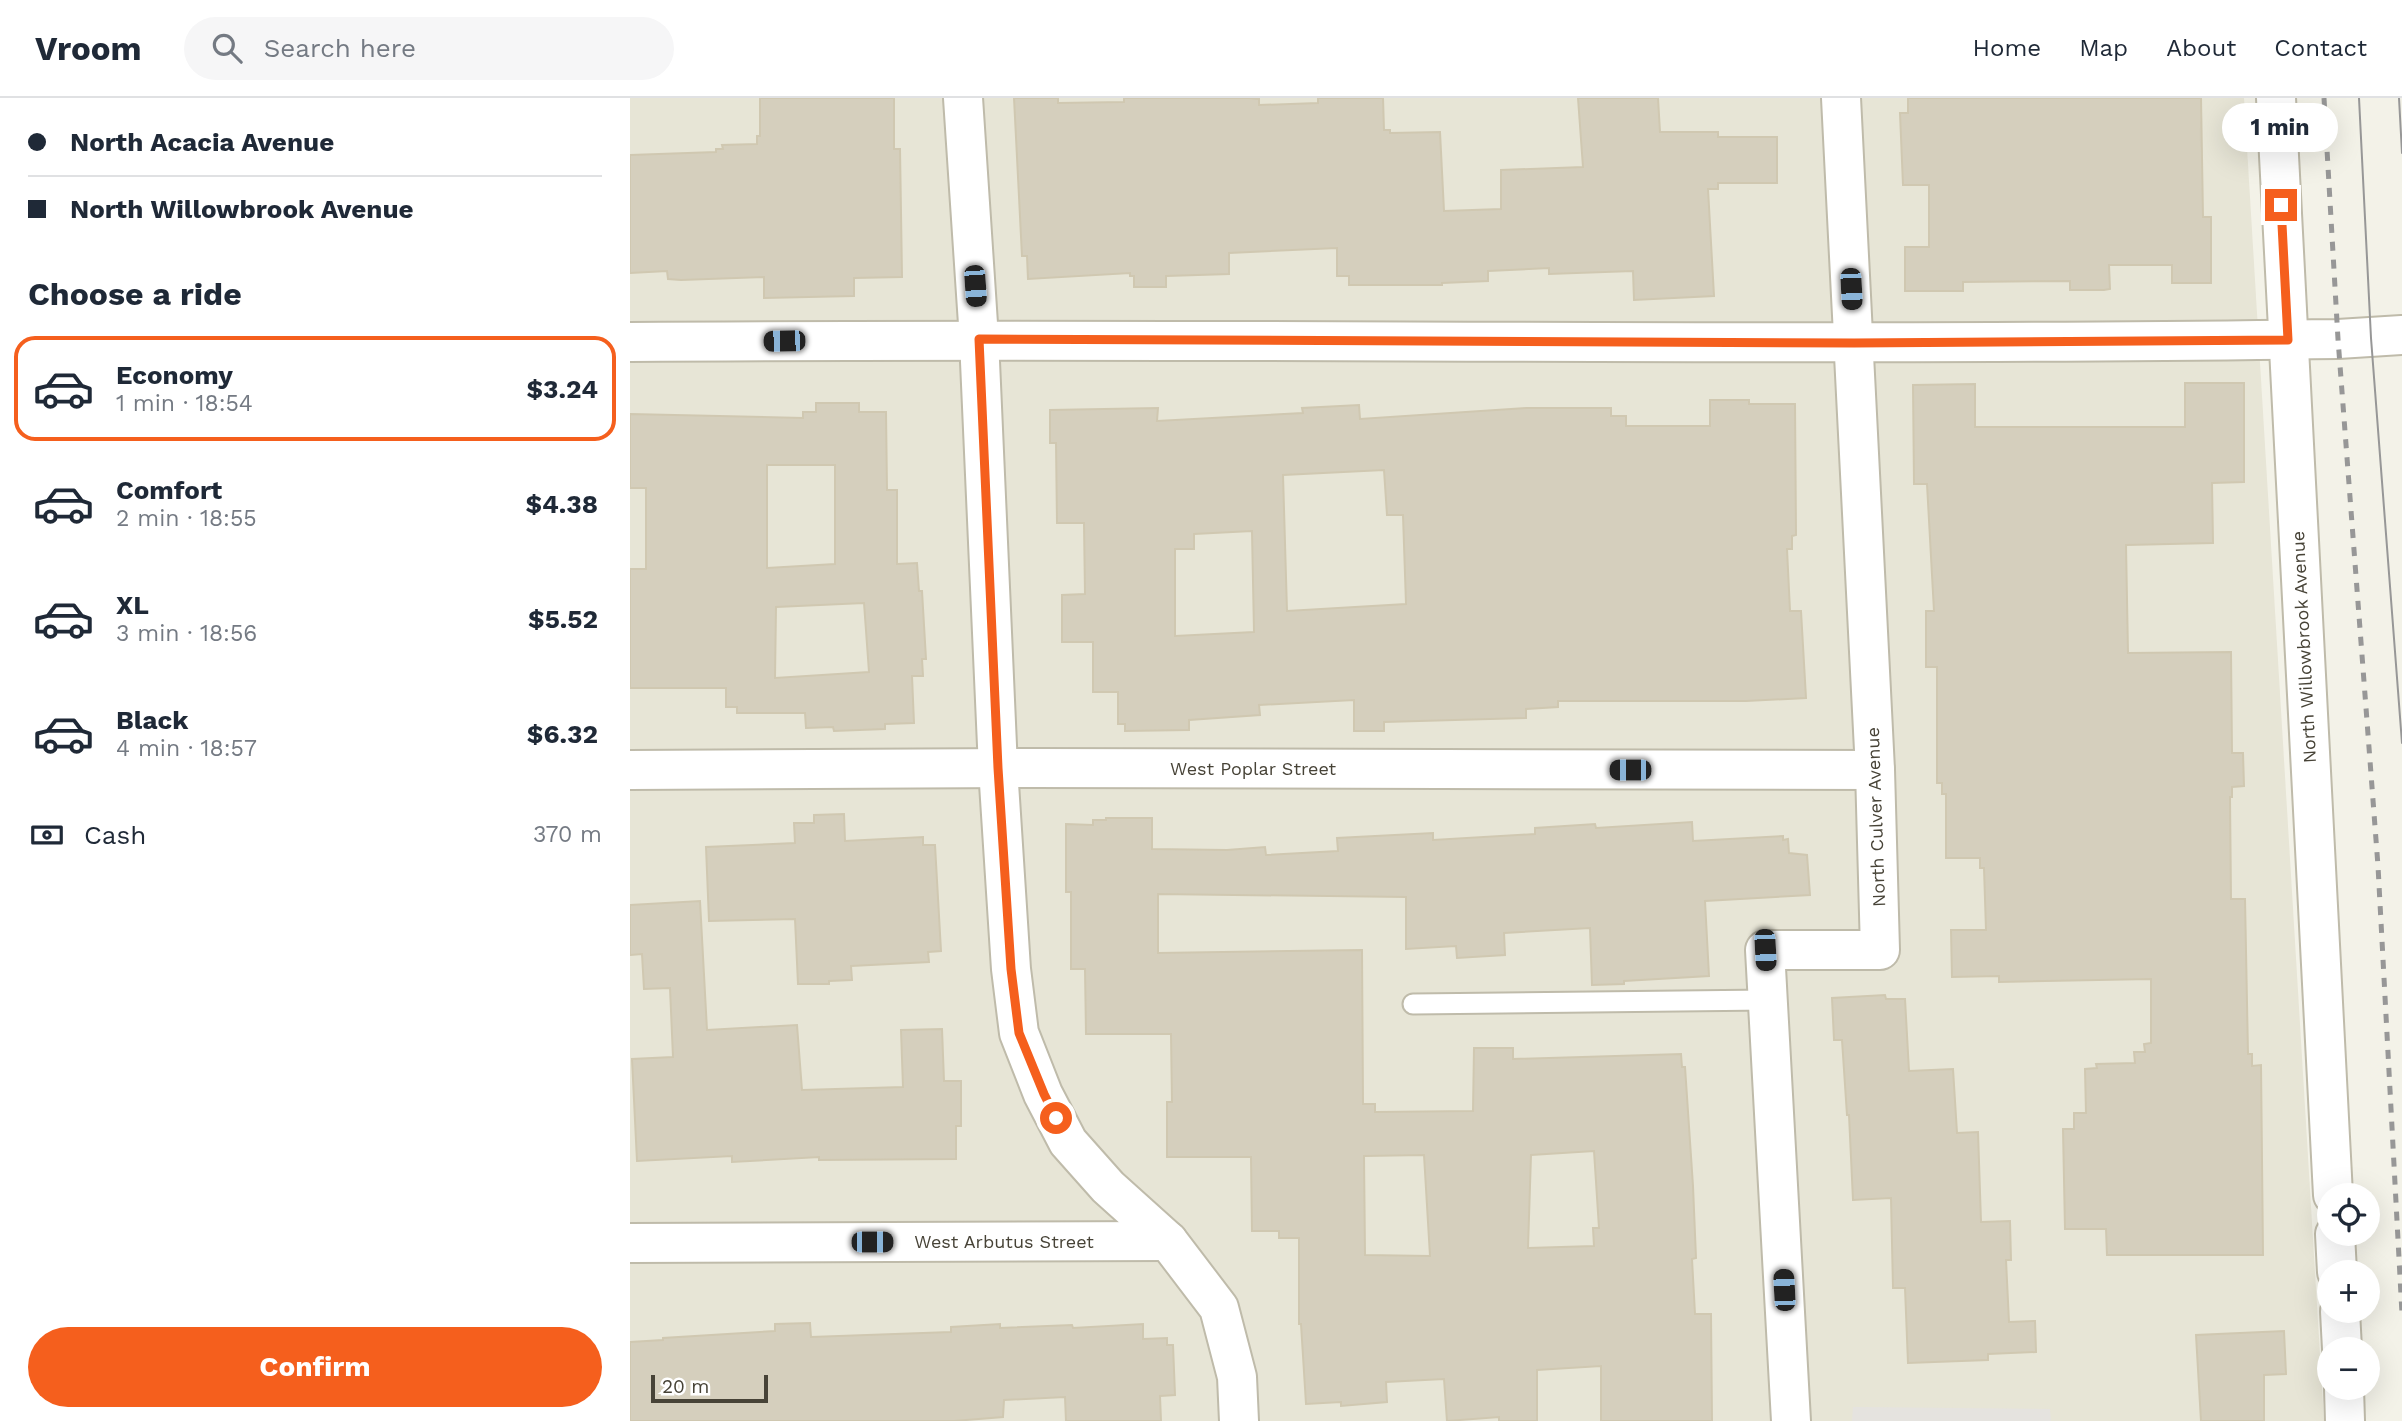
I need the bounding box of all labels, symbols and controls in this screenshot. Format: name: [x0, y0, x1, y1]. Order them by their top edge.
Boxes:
search box: [184, 17, 674, 80]
text: Vroom: [35, 29, 142, 68]
icon: search: [208, 29, 246, 67]
text: Search here: [264, 33, 416, 63]
text: Home: [1973, 34, 2041, 62]
text: Map: [2079, 34, 2128, 62]
text: About: [2166, 34, 2236, 62]
text: Contact: [2274, 34, 2367, 62]
callout: 1 min: [2223, 104, 2339, 153]
text: 1 min: [2250, 114, 2310, 141]
text: North Acacia Avenue: [70, 127, 334, 157]
route end: [2265, 189, 2297, 221]
text: North Willowbrook Avenue: [70, 194, 414, 224]
car: [964, 264, 987, 308]
car: [1840, 267, 1863, 311]
text: Choose a ride: [28, 275, 242, 313]
car: [763, 330, 806, 352]
icon: car: [32, 357, 95, 420]
text: Economy: [116, 360, 233, 390]
text: $3.24: [526, 374, 598, 404]
text: 1 min · 18:54: [116, 390, 253, 417]
icon: car: [32, 472, 95, 535]
text: Comfort: [116, 475, 222, 505]
text: $4.38: [525, 489, 598, 519]
text: 2 min · 18:55: [116, 505, 257, 532]
street label: North Willowbrook Avenue: [2287, 530, 2320, 764]
icon: car: [32, 587, 95, 650]
text: XL: [116, 590, 149, 620]
text: $5.52: [528, 604, 598, 634]
text: 3 min · 18:56: [116, 620, 257, 647]
icon: car: [32, 702, 95, 765]
text: Black: [116, 705, 188, 735]
text: $6.32: [527, 719, 598, 749]
street label: North Culver Avenue: [1862, 727, 1889, 907]
text: 4 min · 18:57: [116, 735, 257, 762]
street label: West Poplar Street: [1170, 758, 1336, 779]
car: [1610, 760, 1652, 781]
icon: cash: [28, 816, 66, 854]
text: Cash: [84, 820, 146, 850]
text: 370 m: [533, 821, 602, 848]
car: [1754, 928, 1777, 972]
route start: [1040, 1102, 1072, 1134]
map controls: [2317, 1183, 2380, 1400]
button: locate: [2317, 1183, 2380, 1246]
street label: West Arbutus Street: [914, 1231, 1094, 1252]
car: [852, 1232, 894, 1253]
button: +: [2317, 1260, 2380, 1323]
car: [1773, 1268, 1796, 1312]
button: Confirm: [28, 1327, 602, 1407]
button: −: [2317, 1337, 2380, 1400]
scale bar: [651, 1372, 768, 1404]
text: 20 m: [662, 1375, 709, 1398]

